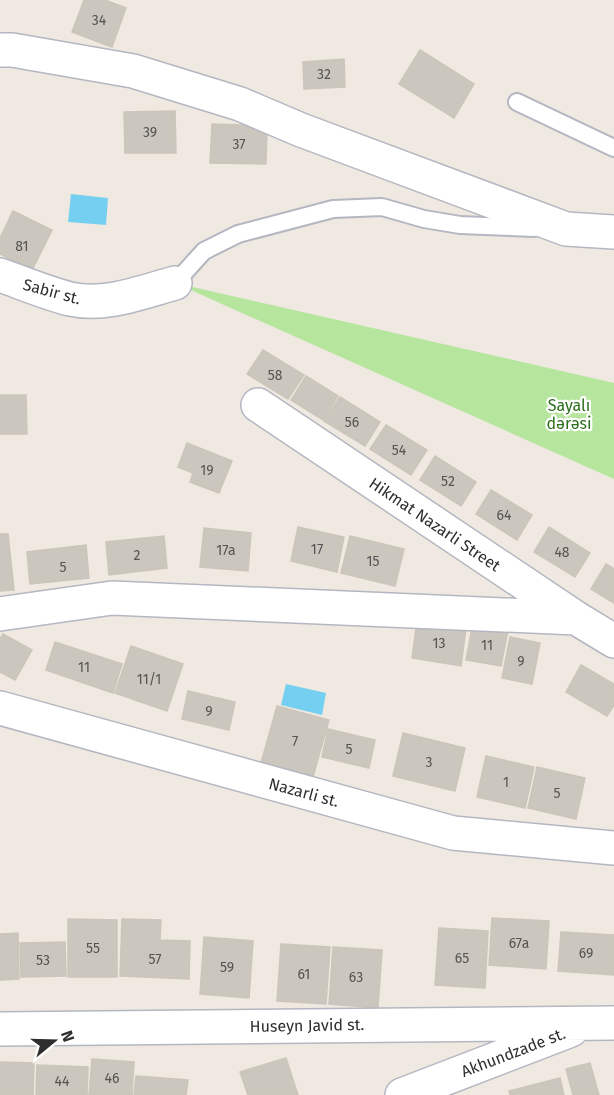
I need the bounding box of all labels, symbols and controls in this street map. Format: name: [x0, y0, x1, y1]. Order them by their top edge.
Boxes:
house number: 34: [92, 12, 107, 29]
house number: 32: [317, 66, 331, 83]
house number: 39: [143, 124, 157, 141]
house number: 37: [232, 136, 246, 153]
house number: 81: [15, 238, 29, 255]
street label: Sabir st.: [21, 275, 83, 308]
house number: 58: [268, 367, 283, 384]
park label: Sayalı dərəsi: [547, 396, 591, 433]
house number: 56: [345, 414, 359, 431]
house number: 54: [392, 442, 407, 459]
house number: 19: [200, 462, 214, 479]
street label: Hikmat Nazarli Street: [366, 473, 504, 576]
house number: 52: [441, 473, 455, 490]
house number: 64: [497, 507, 512, 524]
house number: 17: [311, 541, 323, 558]
house number: 17a: [216, 542, 236, 559]
house number: 48: [554, 544, 570, 561]
house number: 2: [134, 547, 141, 564]
house number: 15: [366, 553, 380, 570]
house number: 5: [59, 559, 67, 576]
house number: 13: [432, 635, 446, 652]
house number: 11: [481, 637, 493, 654]
house number: 9: [517, 653, 525, 670]
house number: 11: [78, 659, 90, 676]
house number: 11/1: [137, 671, 161, 688]
house number: 9: [205, 703, 213, 720]
house number: 7: [292, 733, 298, 750]
house number: 5: [345, 741, 353, 758]
house number: 3: [426, 754, 433, 771]
street label: Nazarli st.: [267, 774, 341, 811]
house number: 1: [503, 774, 509, 791]
house number: 5: [553, 785, 561, 802]
house number: 67a: [509, 935, 529, 952]
house number: 55: [86, 940, 100, 957]
house number: 69: [579, 945, 593, 962]
house number: 65: [455, 950, 469, 967]
house number: 57: [149, 951, 161, 968]
house number: 53: [36, 952, 50, 969]
house number: 59: [220, 959, 234, 976]
house number: 61: [298, 966, 310, 983]
house number: 63: [349, 969, 363, 986]
north arrow: [24, 1011, 84, 1071]
street label: Huseyn Javid st.: [250, 1015, 365, 1036]
street label: Akhundzade st.: [458, 1024, 568, 1081]
text: N: [57, 1028, 78, 1044]
house number: 46: [105, 1070, 119, 1087]
house number: 44: [55, 1073, 70, 1090]

